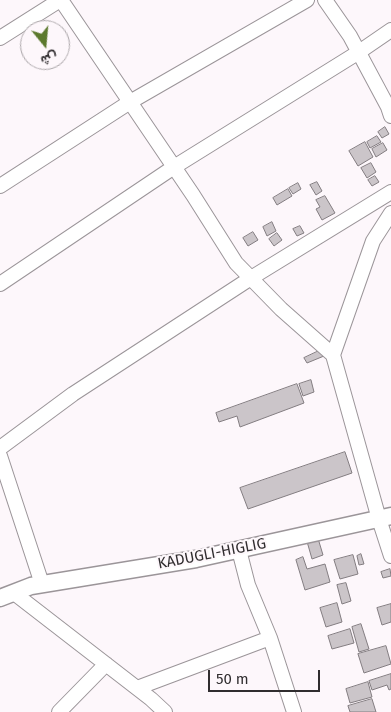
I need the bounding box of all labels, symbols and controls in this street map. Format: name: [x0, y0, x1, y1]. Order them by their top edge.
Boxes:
north arrow: [20, 20, 70, 70]
text: ش: [39, 48, 60, 69]
street label: KADUGLI-HIGLIG: [156, 535, 268, 573]
scale bar: [211, 660, 324, 692]
text: 50 m: [216, 670, 249, 688]

